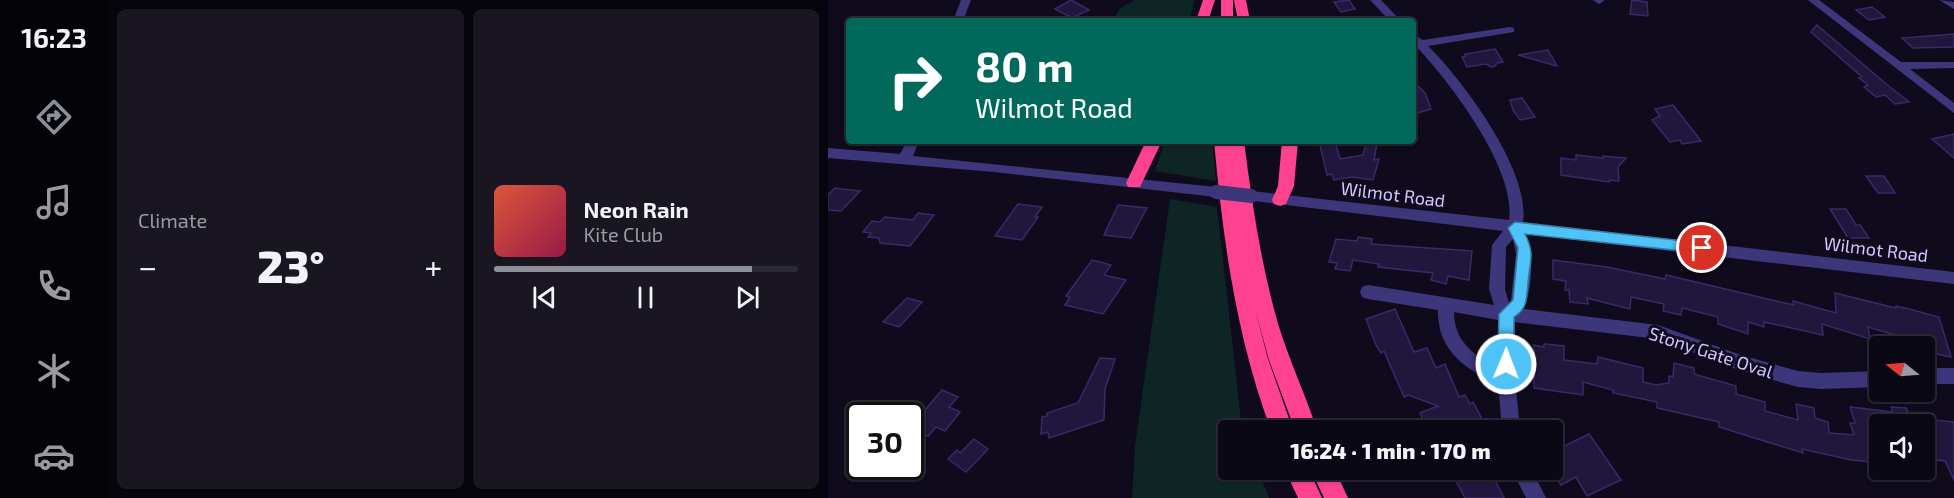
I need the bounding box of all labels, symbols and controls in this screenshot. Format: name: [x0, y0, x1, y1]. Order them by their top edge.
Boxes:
text: 16:23: [21, 21, 87, 53]
text: 80 m: [975, 40, 1074, 90]
icon: right: [876, 42, 954, 120]
text: Wilmot Road: [975, 91, 1133, 123]
icon: directions: [33, 96, 75, 138]
street label: Wilmot Road: [1339, 177, 1447, 211]
icon: music: [33, 181, 75, 223]
text: Neon Rain: [584, 196, 689, 222]
text: Climate: [138, 208, 207, 232]
text: Kite Club: [584, 222, 663, 246]
pin: [1676, 222, 1727, 273]
icon: arrive: [1685, 231, 1718, 264]
street label: Wilmot Road: [1822, 232, 1930, 266]
text: 23°: [257, 238, 325, 292]
text: −: [138, 246, 157, 286]
text: +: [424, 246, 442, 286]
icon: phone: [33, 265, 75, 307]
icon: previous: [528, 281, 561, 314]
icon: pause: [629, 281, 662, 314]
icon: next: [731, 281, 764, 314]
street label: Stony Gate Oval: [1646, 322, 1776, 383]
position arrow: [1474, 332, 1538, 396]
north arrow: [1869, 336, 1935, 402]
map controls: [1869, 336, 1935, 480]
icon: climate: [33, 350, 75, 392]
speed limit sign: 30: [846, 402, 924, 480]
button: sound: [1869, 414, 1935, 480]
icon: car: [33, 435, 75, 477]
text: 16:24 · 1 min · 170 m: [1290, 437, 1491, 463]

